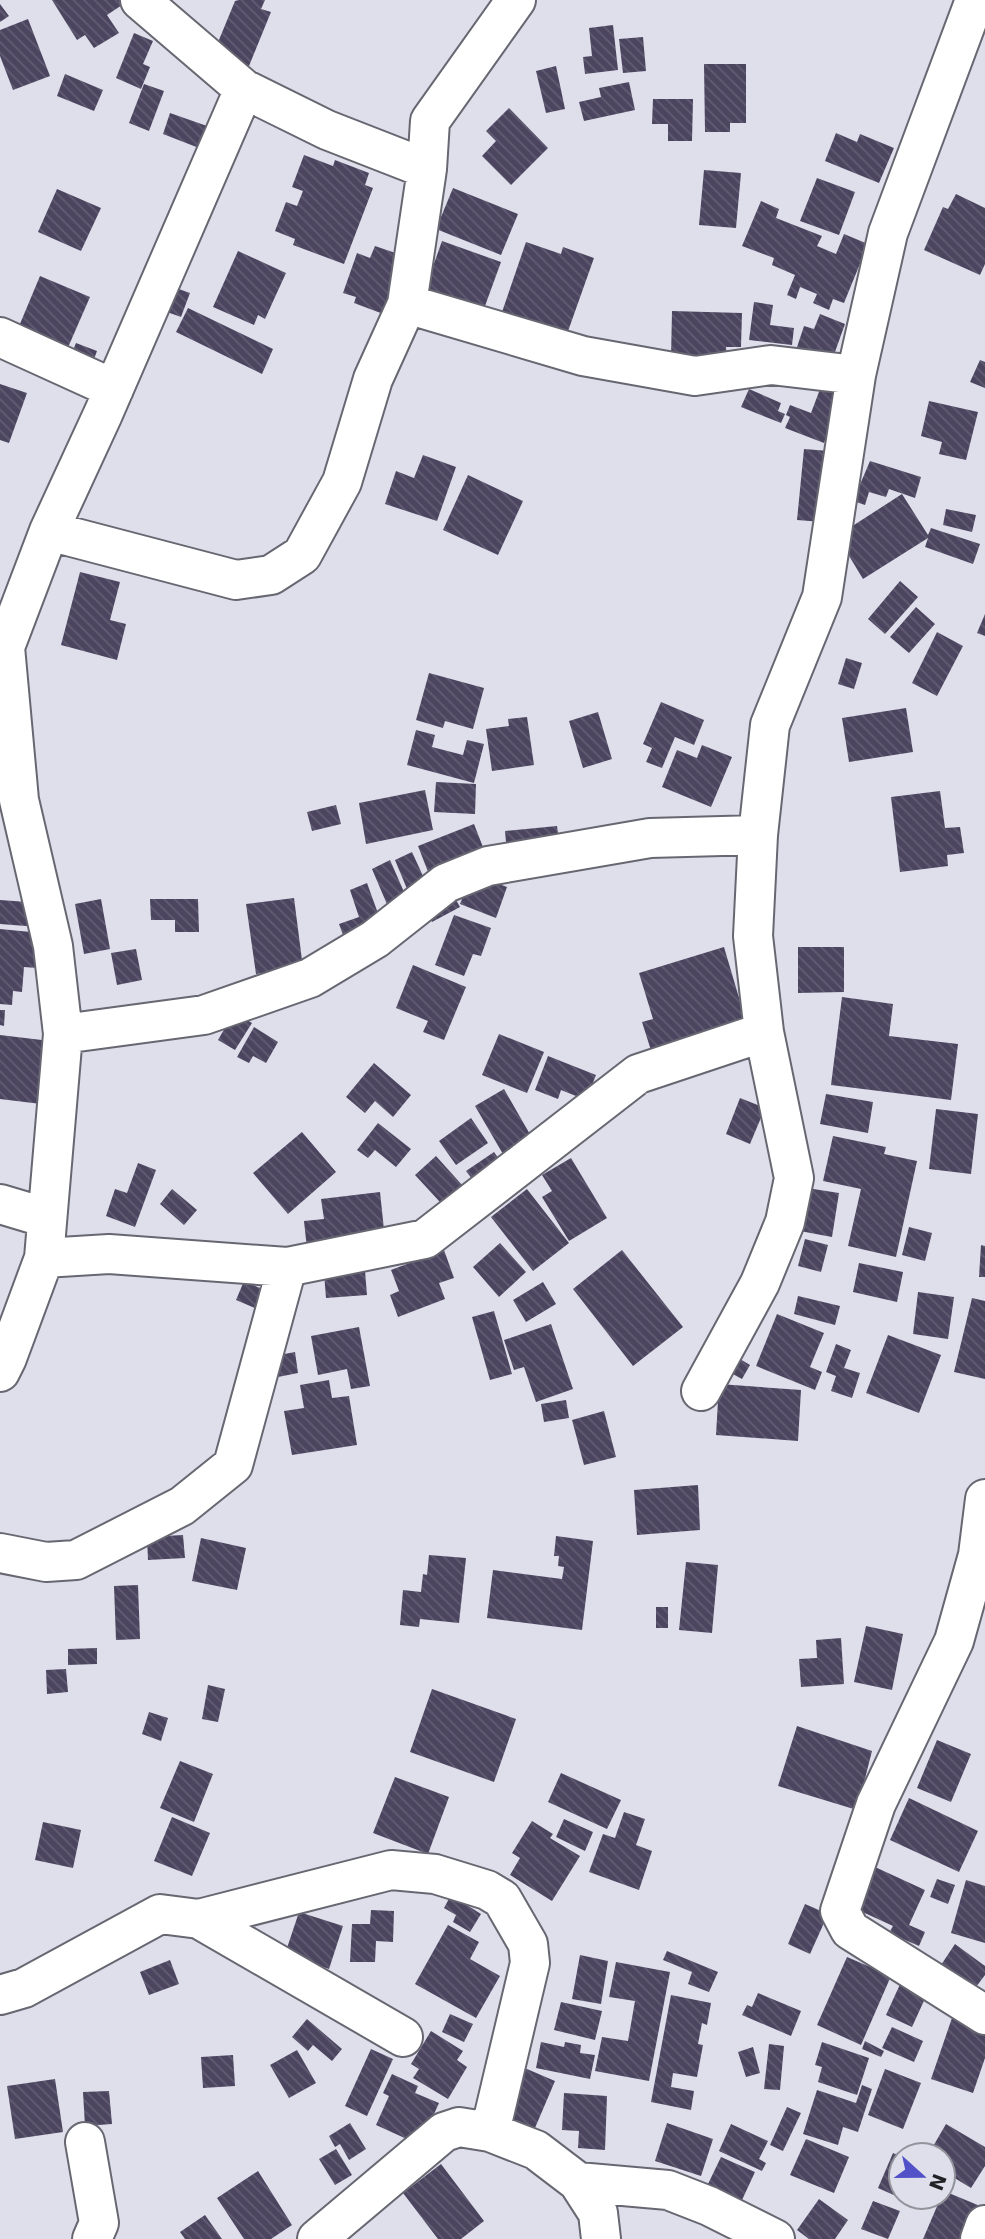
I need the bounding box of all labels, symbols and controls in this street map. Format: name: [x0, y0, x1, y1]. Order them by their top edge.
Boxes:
north arrow: [887, 2141, 957, 2211]
text: N: [925, 2171, 951, 2193]

